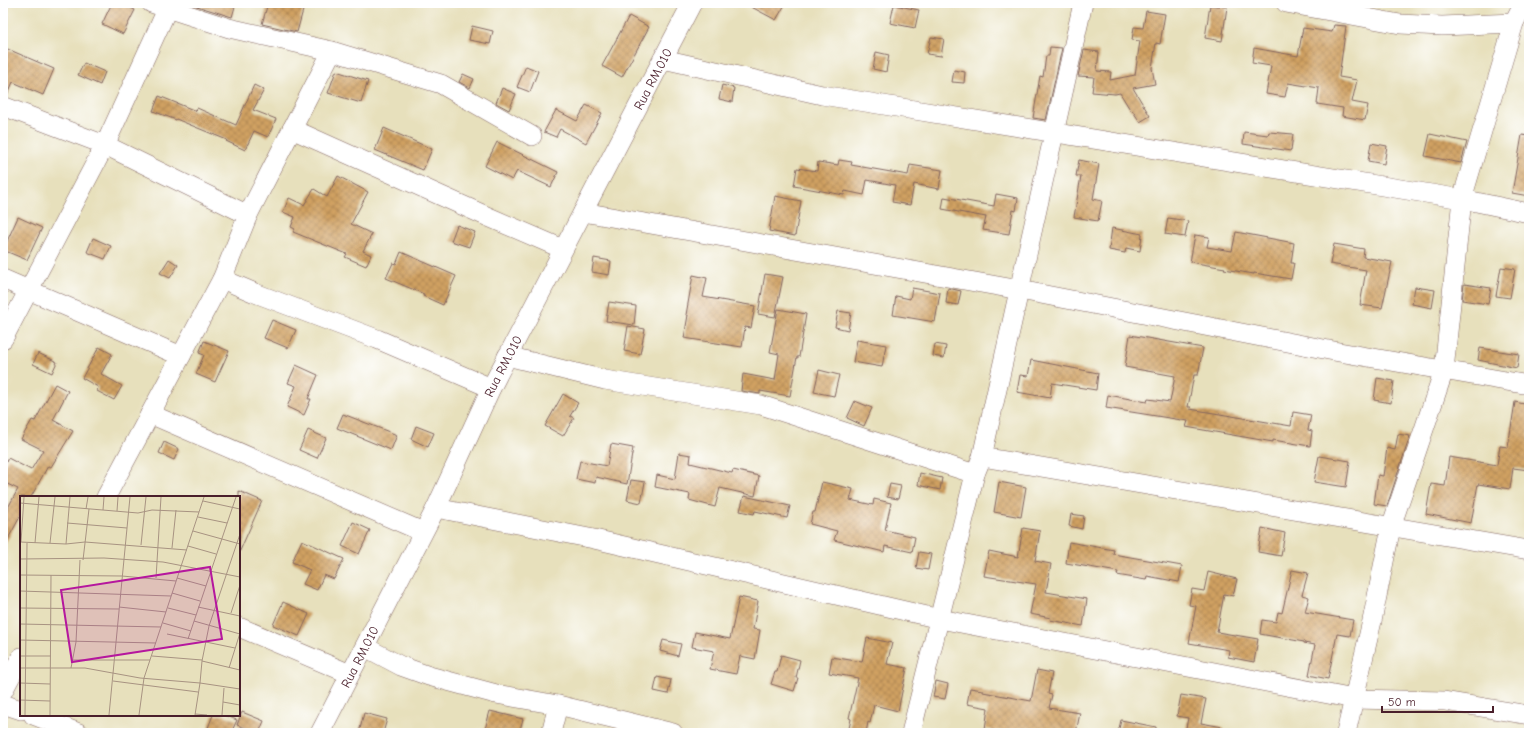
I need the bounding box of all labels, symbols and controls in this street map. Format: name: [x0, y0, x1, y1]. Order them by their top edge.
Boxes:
street label: Rua RM.010: [631, 46, 675, 112]
street label: Rua RM.010: [481, 333, 525, 399]
inset map: [20, 496, 240, 716]
street label: Rua RM.010: [338, 623, 382, 690]
scale bar: [1382, 688, 1493, 714]
text: 50 m: [1388, 695, 1416, 709]

